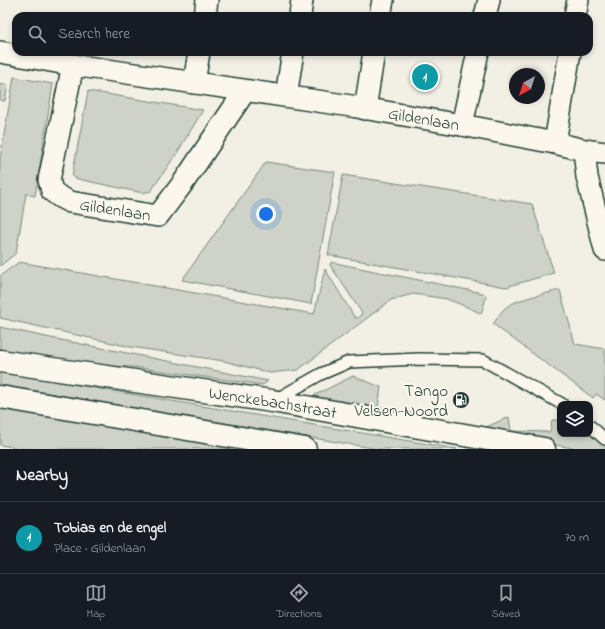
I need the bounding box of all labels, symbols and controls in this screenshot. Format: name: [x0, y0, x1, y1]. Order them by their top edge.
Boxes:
search box: [12, 12, 593, 56]
icon: search: [26, 23, 48, 45]
text: Search here: [58, 23, 130, 45]
pin: 1: [412, 62, 438, 92]
north arrow: [509, 68, 545, 104]
street label: Gildenlaan: [386, 102, 461, 138]
street label: Gildenlaan: [78, 193, 153, 229]
your location: [256, 204, 276, 224]
place label: Tango Velsen-Noord: [354, 379, 448, 424]
street label: Wenckebachstraat: [207, 381, 339, 426]
fuel station icon: Tango Velsen-Noord: [451, 390, 471, 410]
map controls: [557, 401, 593, 437]
button: layers: [557, 401, 593, 437]
text: Nearby: [16, 463, 68, 488]
text: Tobias en de engel: [54, 517, 166, 539]
text: 1: [27, 528, 31, 547]
text: 70 m: [565, 528, 589, 547]
text: Place · Gildenlaan: [54, 539, 146, 558]
tab: Map: [85, 582, 107, 622]
tab: Directions: [276, 582, 322, 622]
tab: Saved: [492, 582, 520, 622]

